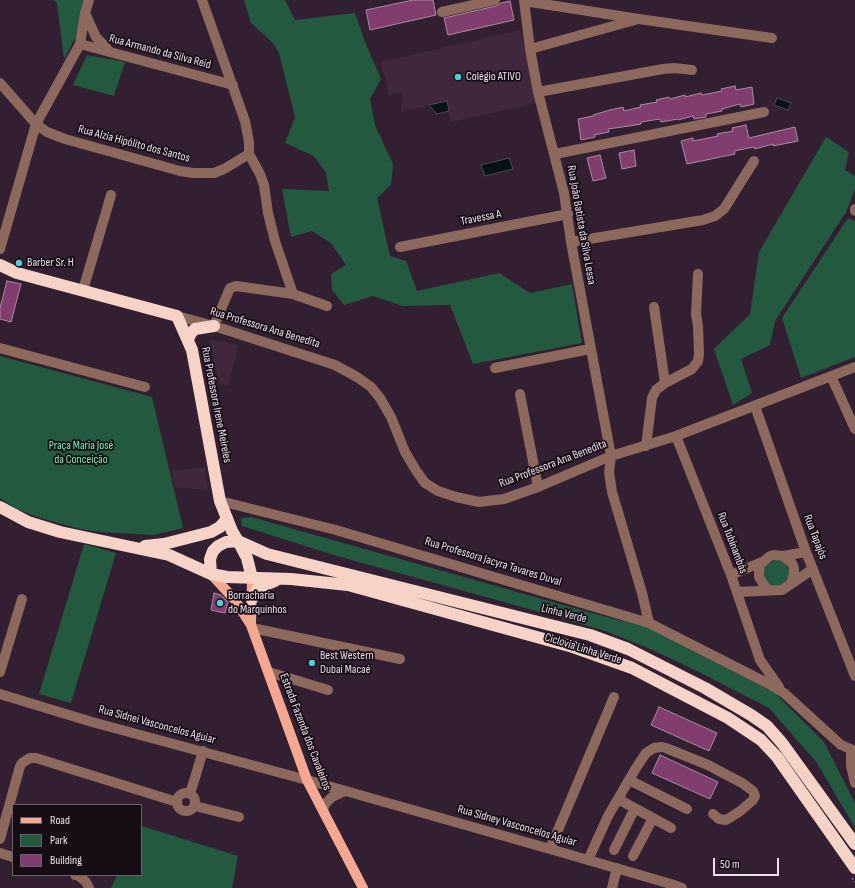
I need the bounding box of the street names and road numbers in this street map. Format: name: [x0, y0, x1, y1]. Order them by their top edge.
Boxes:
street label: Rua Armando da Silva Reid: [108, 31, 212, 73]
street label: Rua Alzia Hipólito dos Santos: [77, 122, 191, 166]
street label: Rua João Batista da Silva Lessa: [563, 164, 599, 286]
street label: Travessa A: [459, 207, 503, 229]
street label: Rua Professora Ana Benedita: [208, 304, 322, 352]
street label: Rua Professora Irene Meireles: [198, 346, 234, 464]
street label: Rua Professora Ana Benedita: [497, 437, 609, 491]
street label: Rua Tubinambás: [714, 510, 750, 576]
street label: Rua Tapajós: [800, 513, 830, 561]
street label: Rua Professora Jacyra Tavares Duval: [423, 534, 563, 590]
street label: Linha Verde: [540, 601, 588, 627]
street label: Ciclovia Linha Verde: [543, 630, 623, 668]
street label: Estrada Fazenda dos Cavaleiros: [276, 671, 334, 793]
street label: Rua Sidnei Vasconcelos Aguiar: [97, 702, 217, 748]
street label: Rua Sidney Vasconcelos Aguiar: [456, 802, 578, 850]

